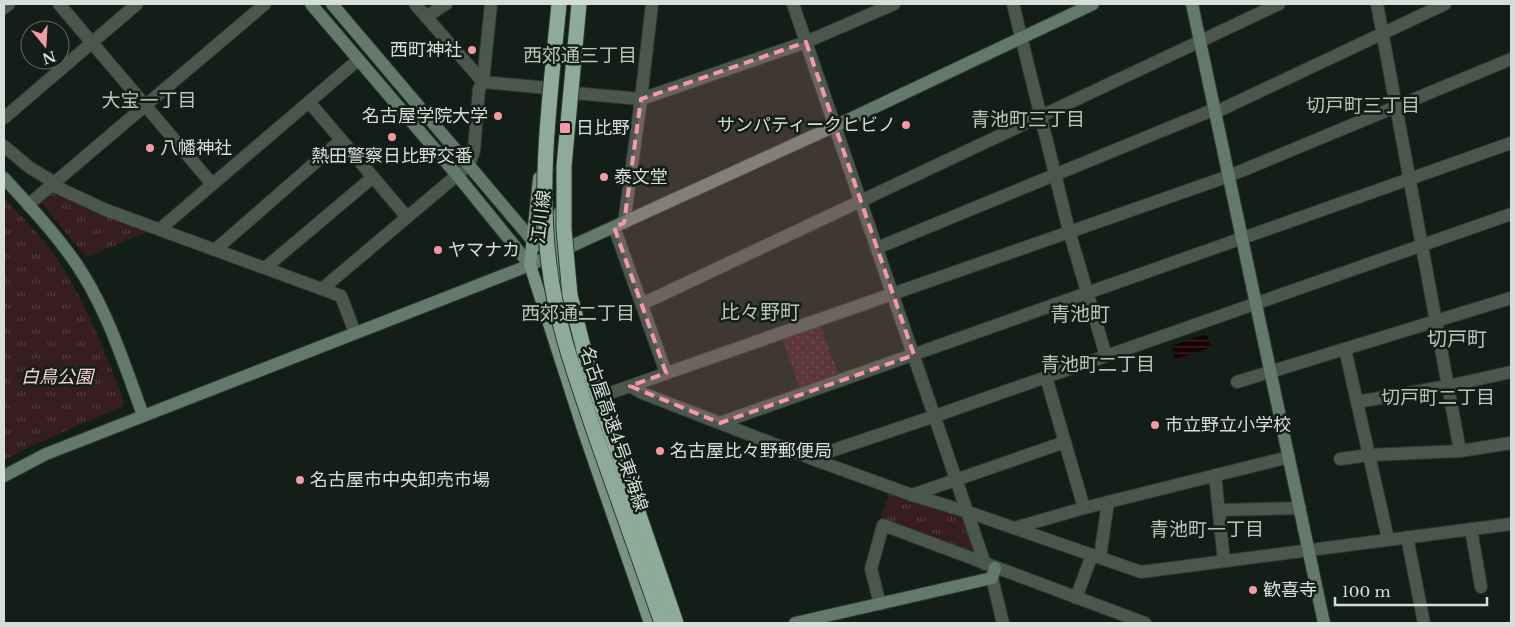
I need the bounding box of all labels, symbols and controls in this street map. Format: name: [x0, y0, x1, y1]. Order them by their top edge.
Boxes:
north arrow: [20, 20, 70, 70]
place label: 西町神社: [390, 39, 462, 61]
marker: 西町神社: [466, 44, 478, 56]
district label: 西郊通三丁目: [523, 44, 637, 67]
text: N: [40, 47, 58, 68]
district label: 大宝一丁目: [101, 89, 197, 112]
district label: 切戸町三丁目: [1306, 94, 1420, 117]
place label: 名古屋学院大学: [362, 105, 488, 127]
district label: 青池町三丁目: [971, 108, 1085, 131]
marker: 名古屋学院大学: [492, 110, 504, 122]
place label: サンパティークヒビノ: [717, 114, 896, 136]
place label: 日比野: [576, 117, 630, 139]
marker: サンパティークヒビノ: [900, 119, 912, 131]
marker: 日比野: [558, 121, 572, 135]
marker: 熱田警察日比野交番: [386, 131, 398, 143]
place label: 八幡神社: [160, 137, 232, 159]
marker: 八幡神社: [144, 142, 156, 154]
place label: 熱田警察日比野交番: [311, 145, 473, 167]
place label: 泰文堂: [614, 166, 668, 188]
marker: 泰文堂: [598, 171, 610, 183]
street label: 江川線: [527, 189, 555, 245]
place label: ヤマナカ: [448, 239, 520, 261]
marker: ヤマナカ: [432, 244, 444, 256]
district label: 比々野町: [720, 300, 800, 324]
district label: 西郊通二丁目: [521, 302, 635, 325]
district label: 青池町: [1050, 302, 1110, 326]
district label: 切戸町: [1427, 327, 1487, 351]
street label: 名古屋高速4号東海線: [576, 344, 652, 514]
district label: 青池町二丁目: [1041, 353, 1155, 376]
park label: 白鳥公園: [21, 366, 96, 388]
district label: 切戸町二丁目: [1381, 386, 1495, 409]
place label: 市立野立小学校: [1165, 414, 1291, 436]
marker: 市立野立小学校: [1149, 419, 1161, 431]
place label: 名古屋比々野郵便局: [670, 440, 832, 462]
marker: 名古屋比々野郵便局: [654, 445, 666, 457]
place label: 名古屋市中央卸売市場: [310, 469, 490, 491]
marker: 名古屋市中央卸売市場: [294, 474, 306, 486]
district label: 青池町一丁目: [1150, 518, 1264, 541]
scale bar: [1335, 574, 1488, 606]
place label: 歓喜寺: [1263, 579, 1317, 601]
text: 100 m: [1342, 582, 1391, 601]
marker: 歓喜寺: [1247, 584, 1259, 596]

